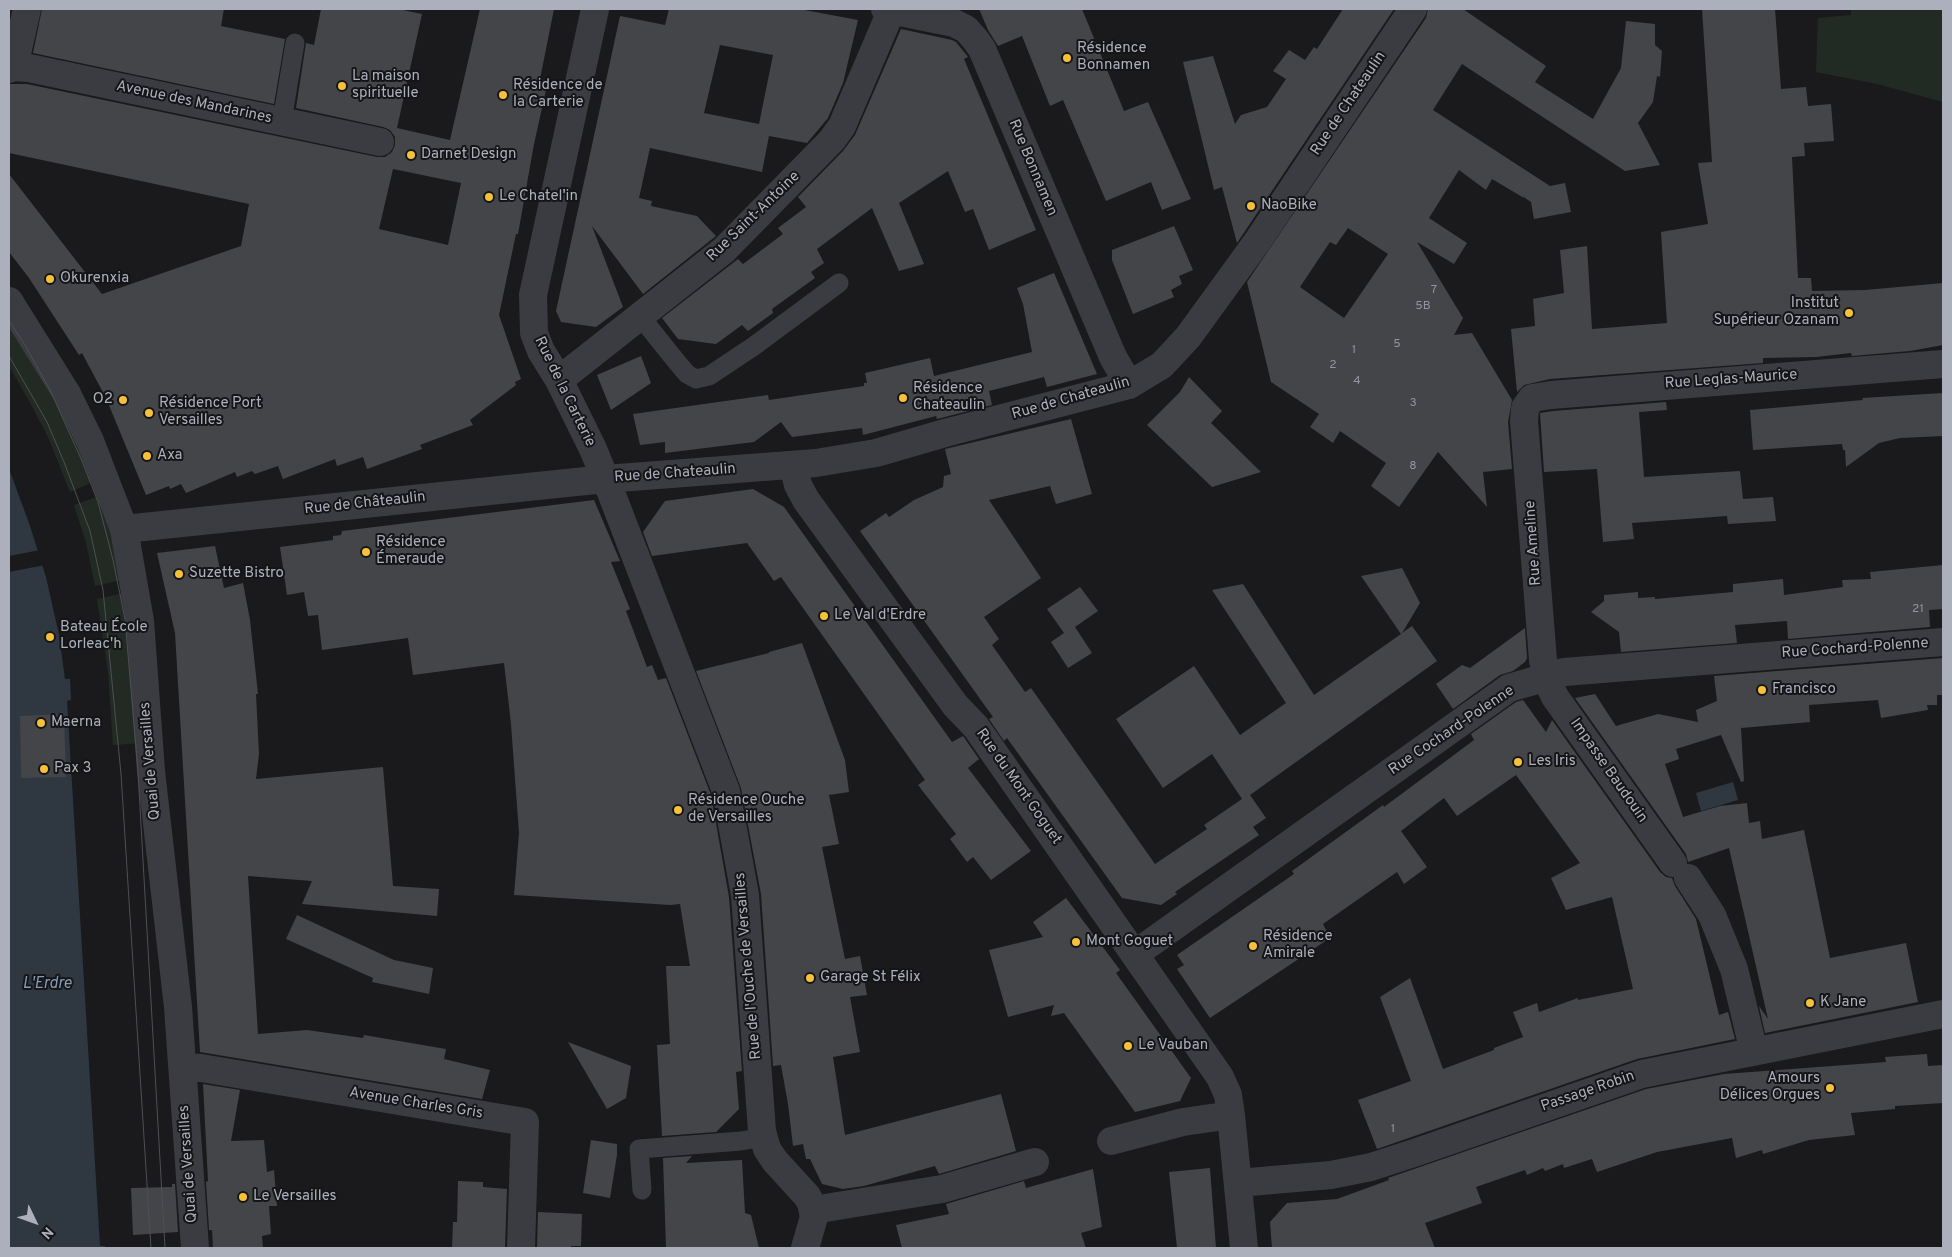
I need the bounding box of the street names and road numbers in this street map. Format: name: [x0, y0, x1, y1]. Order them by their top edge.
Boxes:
street label: Rue de Chateaulin: [1308, 49, 1390, 159]
street label: Avenue des Mandarines: [115, 78, 273, 128]
street label: Rue Bonnamen: [1004, 117, 1060, 219]
street label: Rue Saint-Antoine: [704, 168, 804, 266]
street label: Rue de la Carterie: [530, 334, 598, 450]
street label: Rue Leglas-Maurice: [1664, 366, 1798, 394]
street label: Rue de Chateaulin: [1010, 374, 1132, 424]
street label: Rue de Chateaulin: [614, 461, 736, 487]
street label: Rue de Châteaulin: [303, 489, 427, 519]
street label: Rue Ameline: [1522, 500, 1546, 586]
street label: Rue Cochard-Polenne: [1781, 635, 1929, 663]
street label: Rue Cochard-Polenne: [1386, 682, 1518, 780]
street label: Quai de Versailles: [137, 701, 165, 821]
street label: Impasse Baudouin: [1565, 715, 1651, 827]
street label: Rue du Mont Goguet: [971, 726, 1065, 848]
street label: Rue de l'Ouche de Versailles: [732, 872, 766, 1060]
street label: Passage Robin: [1539, 1068, 1637, 1116]
street label: Avenue Charles Gris: [348, 1085, 484, 1123]
street label: Quai de Versailles: [176, 1104, 202, 1224]

